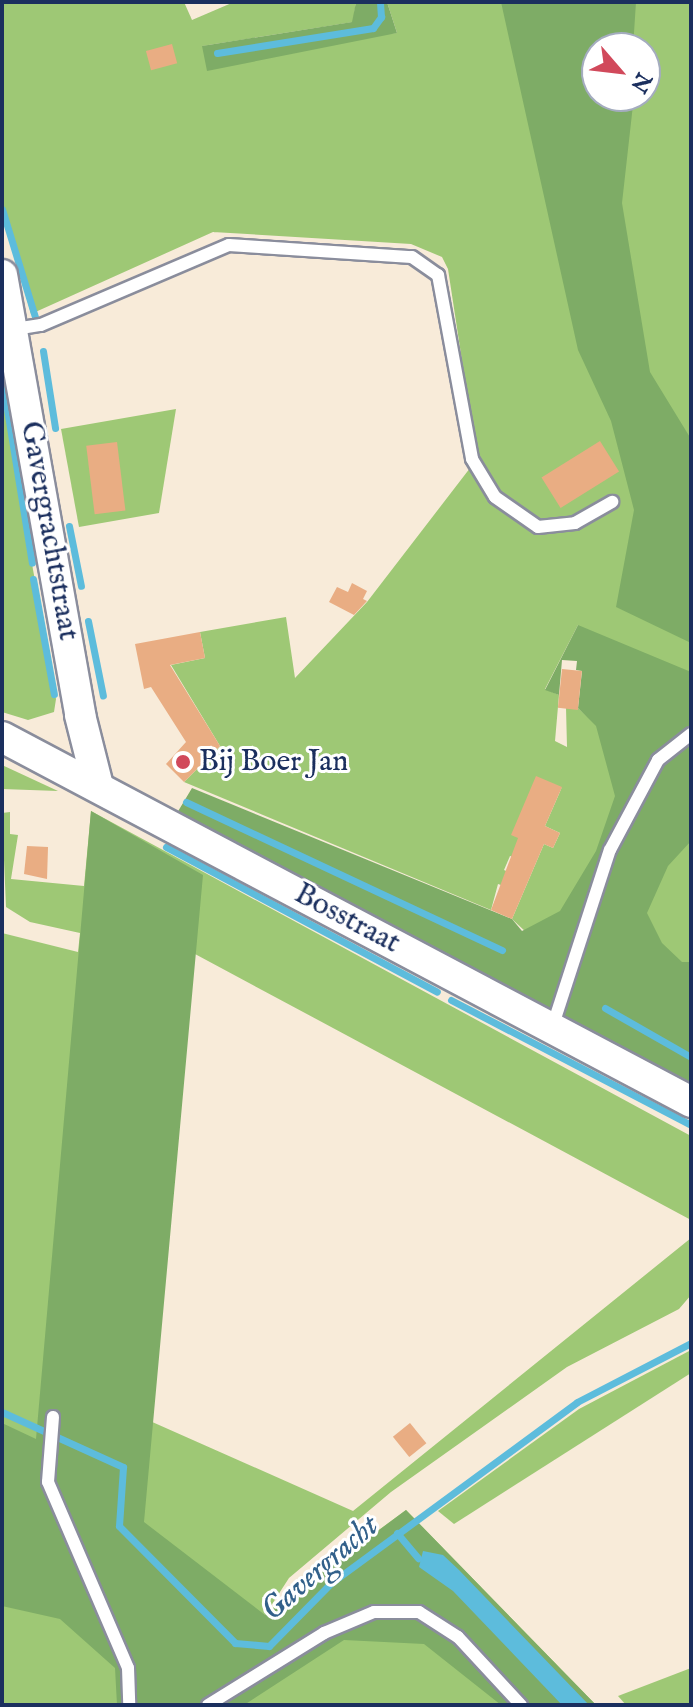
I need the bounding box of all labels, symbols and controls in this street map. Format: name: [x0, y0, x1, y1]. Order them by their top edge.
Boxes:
north arrow: [581, 32, 661, 112]
text: N: [624, 67, 657, 97]
street label: Gavergrachtstraat: [12, 419, 86, 643]
place label: Bij Boer Jan: [199, 744, 348, 780]
marker: Bij Boer Jan: [174, 753, 192, 771]
street label: Bosstraat: [288, 876, 406, 962]
water label: Gavergracht: [254, 1508, 388, 1630]

